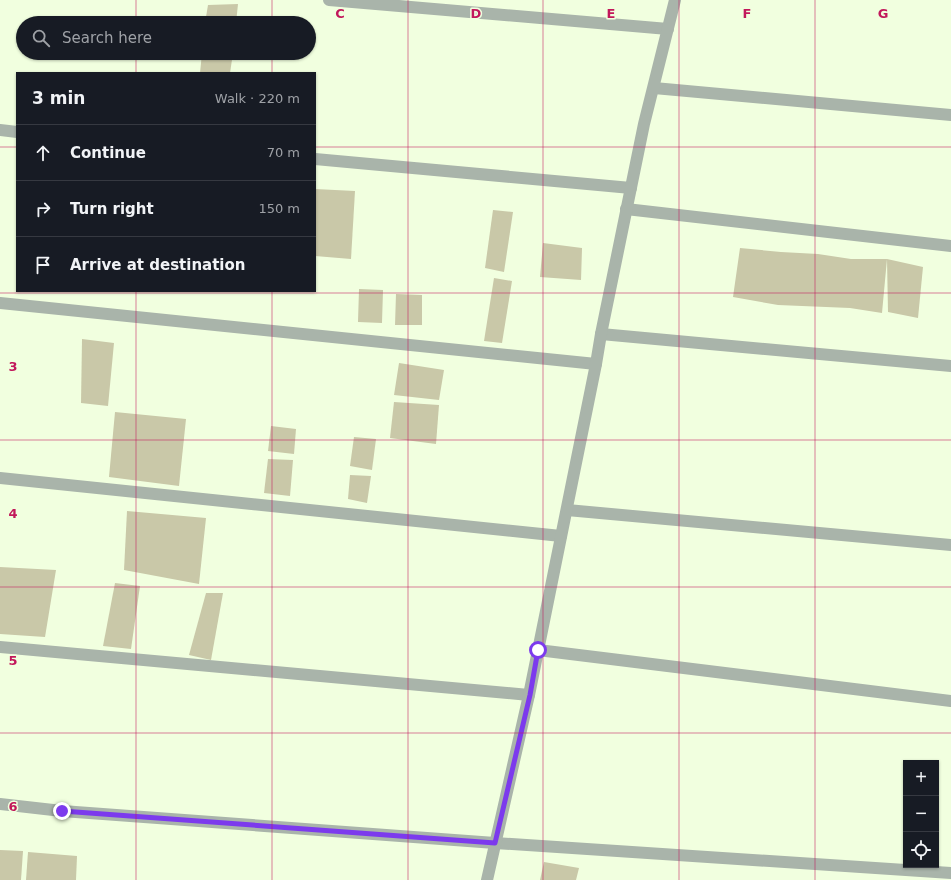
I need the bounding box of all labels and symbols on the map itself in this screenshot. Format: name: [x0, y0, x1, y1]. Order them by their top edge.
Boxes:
text: C: [335, 6, 345, 21]
text: D: [471, 6, 482, 21]
text: E: [607, 6, 615, 21]
text: F: [743, 6, 751, 21]
text: G: [878, 6, 888, 21]
text: 3: [8, 359, 18, 374]
text: 4: [8, 506, 18, 521]
route start: [529, 641, 547, 659]
text: 5: [8, 653, 18, 668]
text: 6: [8, 799, 18, 814]
route end: [53, 802, 71, 820]

